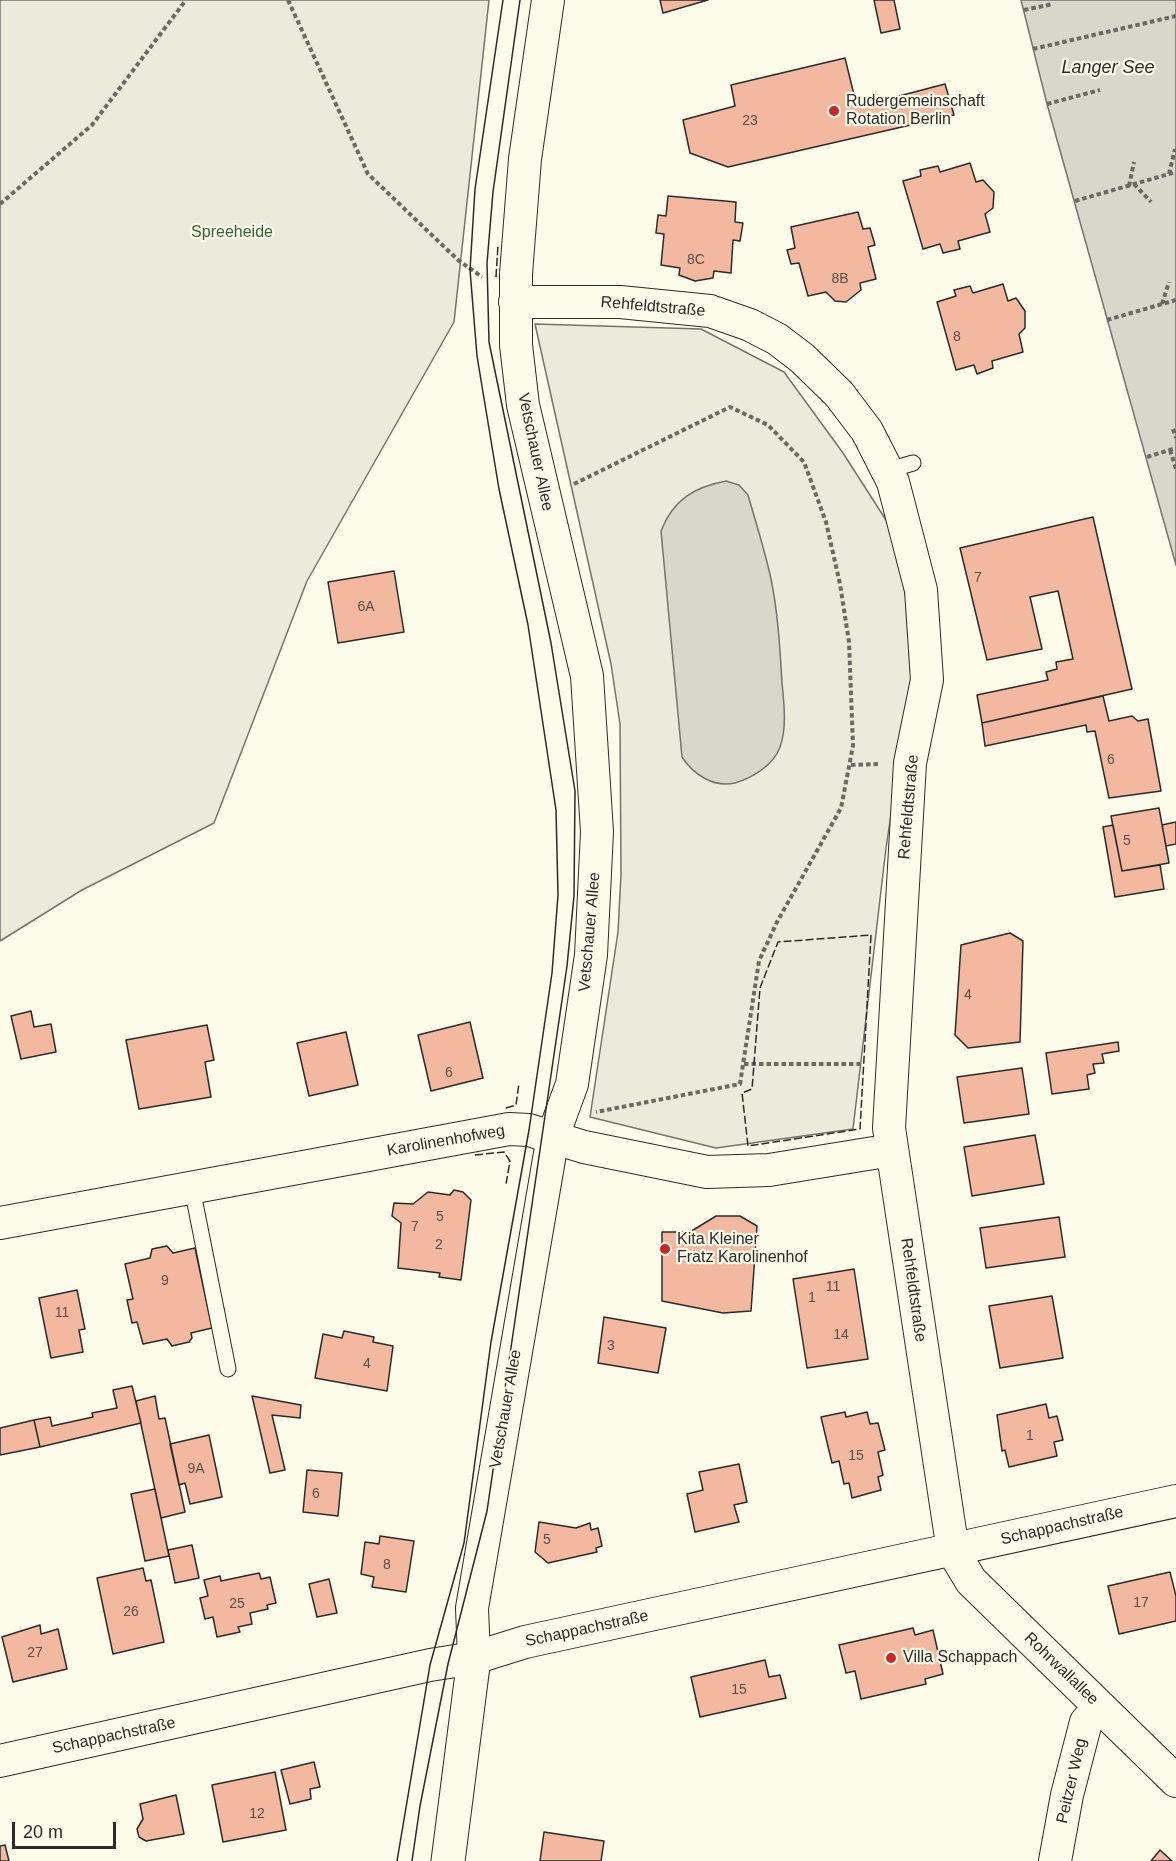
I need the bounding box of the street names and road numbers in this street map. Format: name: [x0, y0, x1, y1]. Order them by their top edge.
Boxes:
street label: Rehfeldtstraße: [600, 293, 706, 321]
street label: Vetschauer Allee: [513, 391, 557, 513]
street label: Rehfeldtstraße: [895, 754, 923, 860]
street label: Vetschauer Allee: [575, 871, 605, 993]
street label: Karolinenhofweg: [386, 1121, 506, 1161]
street label: Rehfeldtstraße: [896, 1237, 930, 1343]
street label: Vetschauer Allee: [486, 1348, 526, 1470]
street label: Schappachstraße: [999, 1503, 1125, 1549]
street label: Schappachstraße: [524, 1607, 650, 1651]
street label: Rohrwallallee: [1020, 1629, 1102, 1709]
street label: Schappachstraße: [51, 1714, 177, 1758]
street label: Peitzer Weg: [1053, 1737, 1091, 1825]

